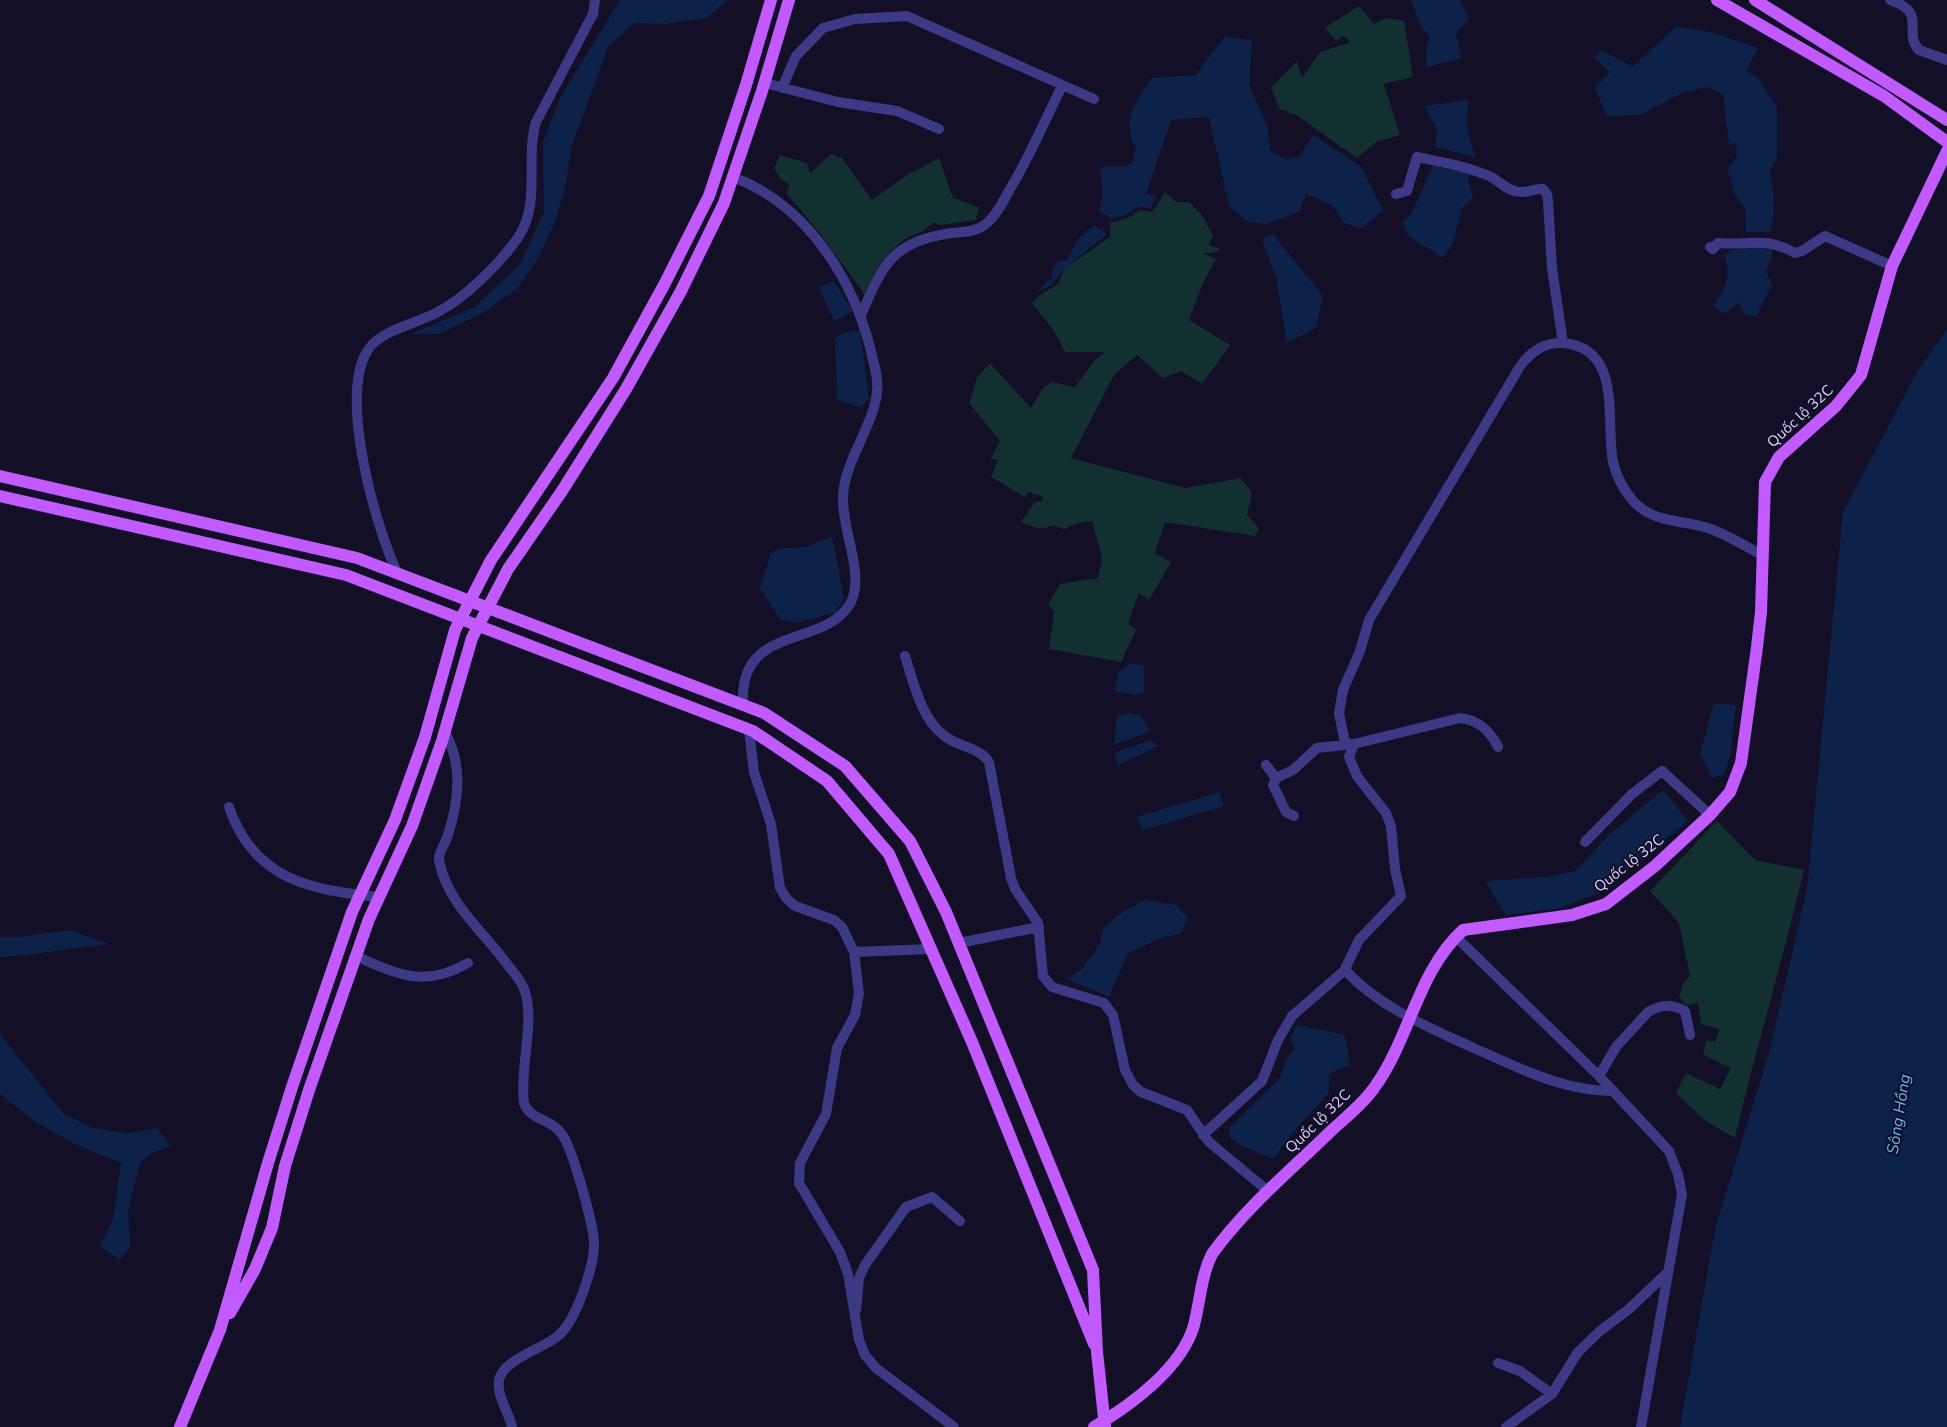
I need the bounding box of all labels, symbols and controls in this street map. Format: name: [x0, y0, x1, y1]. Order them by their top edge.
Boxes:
street label: Quốc lộ 32C: [1763, 380, 1837, 452]
street label: Quốc lộ 32C: [1590, 829, 1668, 897]
water label: Sông Hồng: [1882, 1073, 1916, 1156]
street label: Quốc lộ 32C: [1281, 1085, 1355, 1157]

